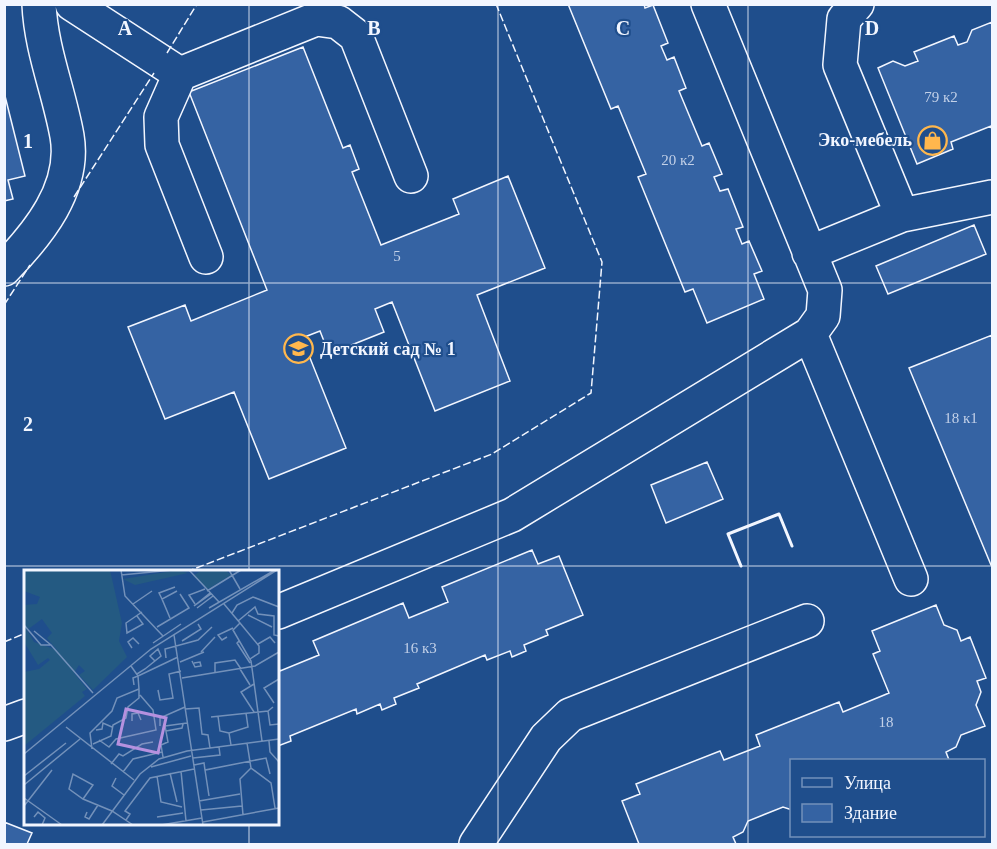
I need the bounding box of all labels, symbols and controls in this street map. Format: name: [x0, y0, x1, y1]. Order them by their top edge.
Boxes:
text: A: [118, 17, 133, 39]
text: B: [367, 17, 381, 39]
text: C: [616, 17, 630, 39]
text: D: [865, 17, 879, 39]
house number: 79 к2: [924, 89, 958, 105]
shop icon: Эко-мебель: [917, 124, 949, 156]
text: 1: [23, 130, 33, 152]
place label: Эко-мебель: [818, 130, 912, 150]
house number: 20 к2: [661, 152, 695, 168]
house number: 5: [393, 248, 401, 264]
school or university icon: Детский сад № 1: [283, 333, 315, 365]
place label: Детский сад № 1: [320, 339, 456, 359]
house number: 18 к1: [944, 410, 978, 426]
text: 2: [23, 413, 33, 435]
inset map: [24, 570, 279, 825]
house number: 16 к3: [403, 640, 437, 656]
house number: 18: [879, 714, 894, 730]
legend: [790, 759, 985, 837]
text: Улица: [844, 773, 891, 793]
text: Здание: [844, 803, 897, 823]

